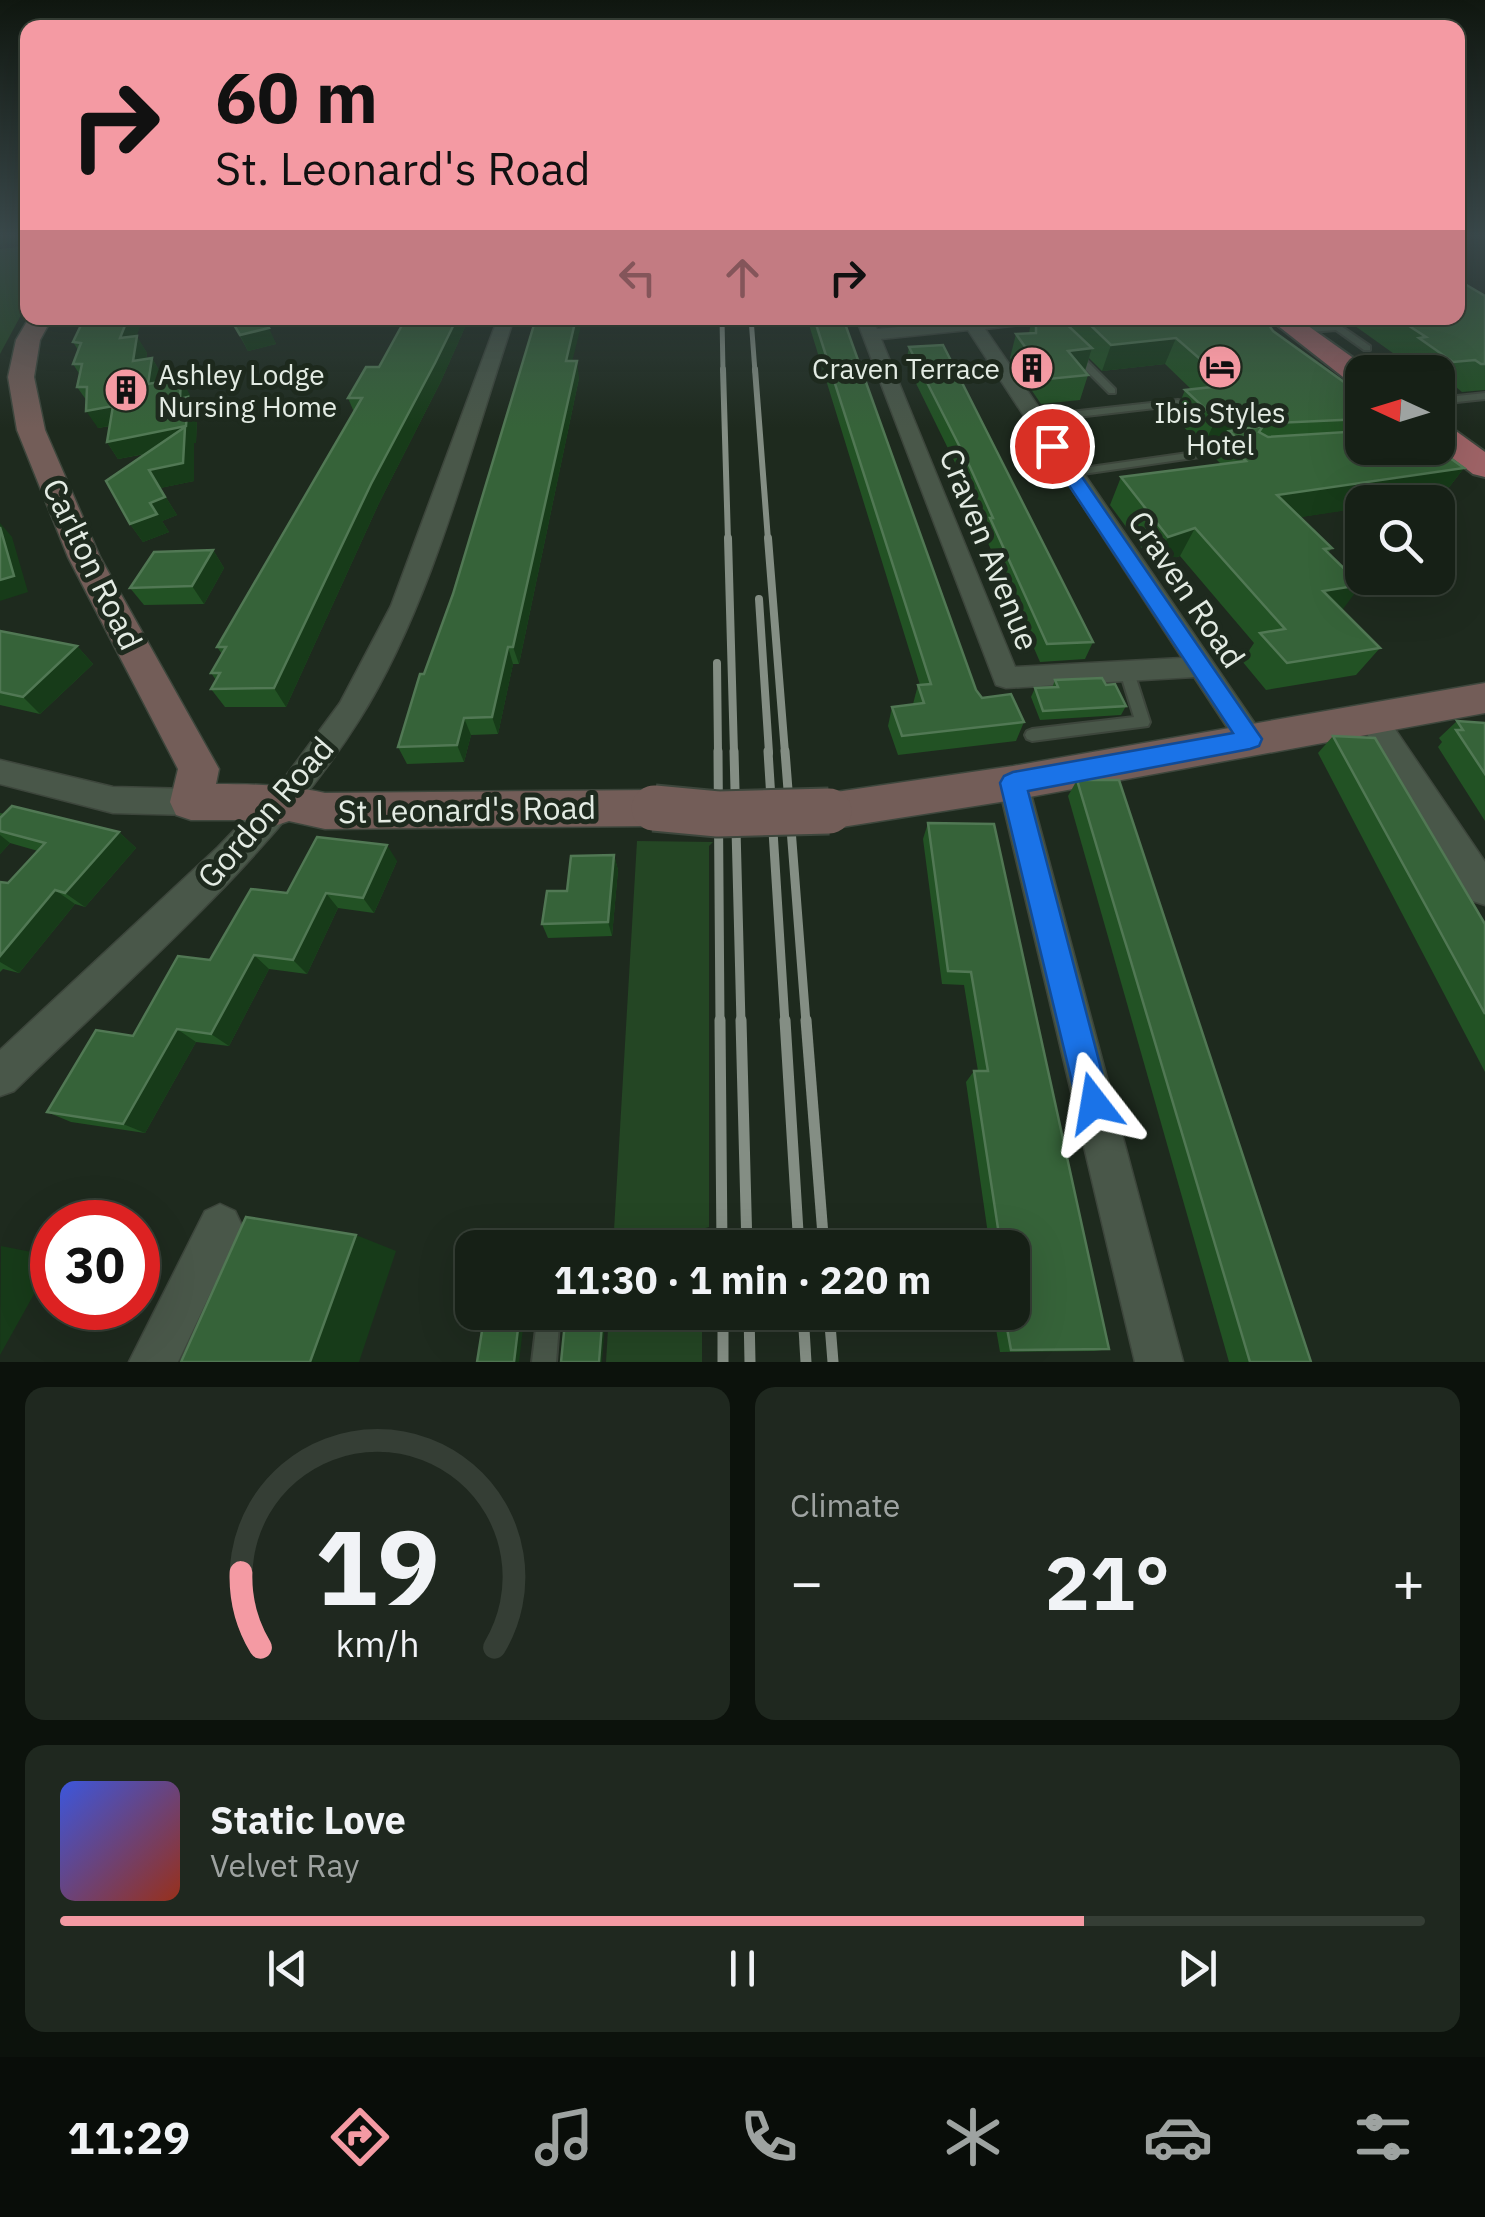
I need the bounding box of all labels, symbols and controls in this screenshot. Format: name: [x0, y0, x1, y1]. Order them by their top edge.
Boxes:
text: 60 m: [215, 51, 378, 142]
icon: right: [50, 60, 180, 190]
text: St. Leonard's Road: [215, 139, 591, 197]
icon: left: [610, 250, 665, 305]
icon: ahead: [715, 250, 770, 305]
icon: right: [820, 250, 875, 305]
hotel icon: Ibis Styles Hotel: [1197, 344, 1243, 390]
building icon: Craven Terrace: [1009, 345, 1055, 391]
place label: Craven Terrace: [812, 350, 1000, 387]
north arrow: [1345, 355, 1455, 465]
map controls: [1345, 355, 1455, 595]
place label: Ashley Lodge Nursing Home: [158, 356, 337, 425]
building icon: Ashley Lodge Nursing Home: [103, 367, 149, 413]
place label: Ibis Styles Hotel: [1154, 394, 1286, 463]
pin: [1010, 404, 1095, 489]
icon: arrive: [1025, 419, 1080, 474]
street label: Craven Avenue: [930, 442, 1050, 656]
street label: Carlton Road: [33, 471, 153, 657]
button: search: [1345, 485, 1455, 595]
street label: Craven Road: [1119, 502, 1255, 676]
street label: Gordon Road: [188, 727, 342, 897]
street label: St Leonard's Road: [337, 786, 597, 832]
position arrow: [1042, 1051, 1146, 1155]
speed limit sign: 30: [30, 1200, 160, 1330]
text: 11:30 · 1 min · 220 m: [554, 1255, 931, 1304]
text: Climate: [790, 1484, 900, 1526]
text: 19: [315, 1498, 440, 1634]
text: 21°: [1045, 1533, 1170, 1631]
text: −: [790, 1546, 823, 1617]
text: +: [1392, 1546, 1425, 1617]
text: km/h: [335, 1620, 420, 1667]
text: Static Love: [210, 1795, 406, 1844]
text: Velvet Ray: [210, 1844, 359, 1886]
icon: previous: [260, 1941, 315, 1996]
icon: pause: [715, 1941, 770, 1996]
icon: next: [1170, 1941, 1225, 1996]
icon: directions: [325, 2102, 395, 2172]
icon: music: [529, 2102, 599, 2172]
icon: phone: [734, 2102, 804, 2172]
icon: climate: [938, 2102, 1008, 2172]
icon: car: [1143, 2102, 1213, 2172]
icon: filters: [1348, 2102, 1418, 2172]
text: 11:29: [67, 2108, 190, 2166]

